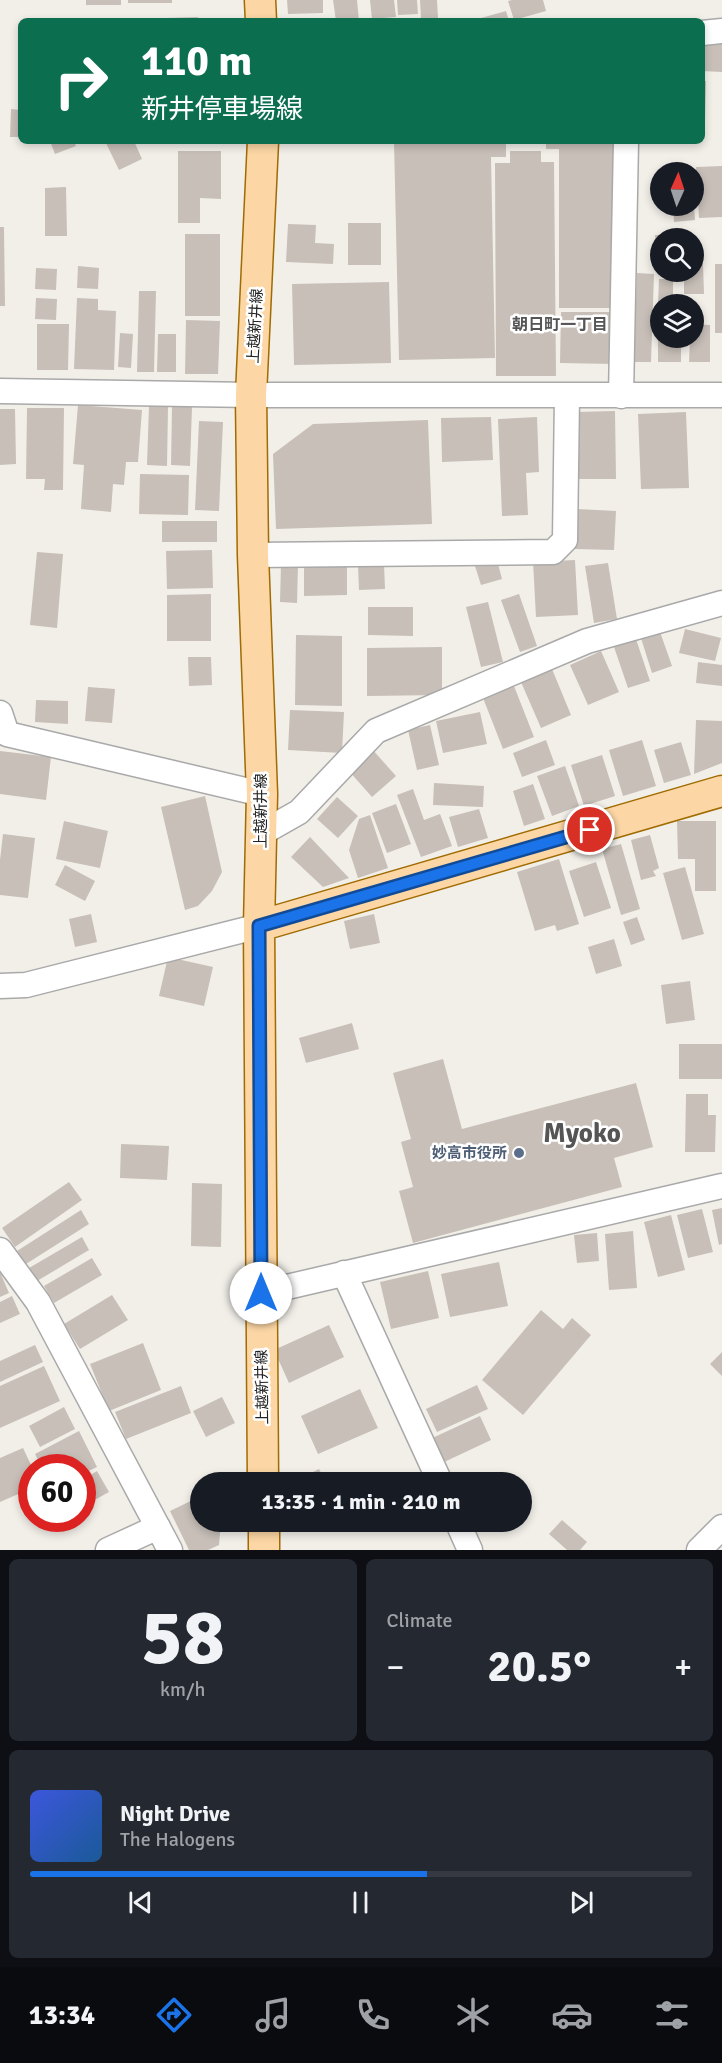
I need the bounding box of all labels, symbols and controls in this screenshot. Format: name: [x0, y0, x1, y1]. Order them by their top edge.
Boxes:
text: 110 m: [141, 36, 252, 87]
icon: right: [42, 42, 120, 120]
text: 新井停車場線: [141, 93, 303, 126]
north arrow: [650, 162, 704, 216]
map controls: [650, 162, 704, 348]
button: search: [650, 228, 704, 282]
street label: 上越新井線: [244, 288, 266, 364]
button: layers: [650, 294, 704, 348]
district label: 朝日町一丁目: [512, 315, 608, 335]
street label: 上越新井線: [252, 773, 270, 849]
pin: [564, 804, 615, 855]
icon: arrive: [573, 813, 606, 846]
district label: Myoko: [543, 1117, 621, 1150]
place label: 妙高市役所: [432, 1144, 507, 1162]
marker: 妙高市役所: [512, 1146, 526, 1160]
position arrow: [229, 1261, 293, 1325]
street label: 上越新井線: [252, 1349, 272, 1425]
speed limit sign: 60: [18, 1454, 96, 1532]
text: 13:35 · 1 min · 210 m: [261, 1488, 461, 1515]
text: 58: [141, 1590, 225, 1686]
text: Climate: [387, 1608, 452, 1633]
text: 20.5°: [487, 1639, 591, 1694]
text: −: [387, 1647, 404, 1688]
text: +: [674, 1647, 692, 1688]
text: km/h: [160, 1677, 205, 1702]
text: Night Drive: [120, 1800, 230, 1827]
text: The Halogens: [120, 1827, 235, 1852]
icon: previous: [124, 1886, 157, 1919]
icon: pause: [344, 1886, 377, 1919]
icon: next: [565, 1886, 598, 1919]
icon: directions: [153, 1994, 195, 2036]
icon: music: [252, 1994, 294, 2036]
icon: phone: [352, 1994, 394, 2036]
icon: climate: [452, 1994, 494, 2036]
icon: car: [551, 1994, 593, 2036]
icon: filters: [651, 1994, 693, 2036]
text: 13:34: [29, 1999, 95, 2032]

